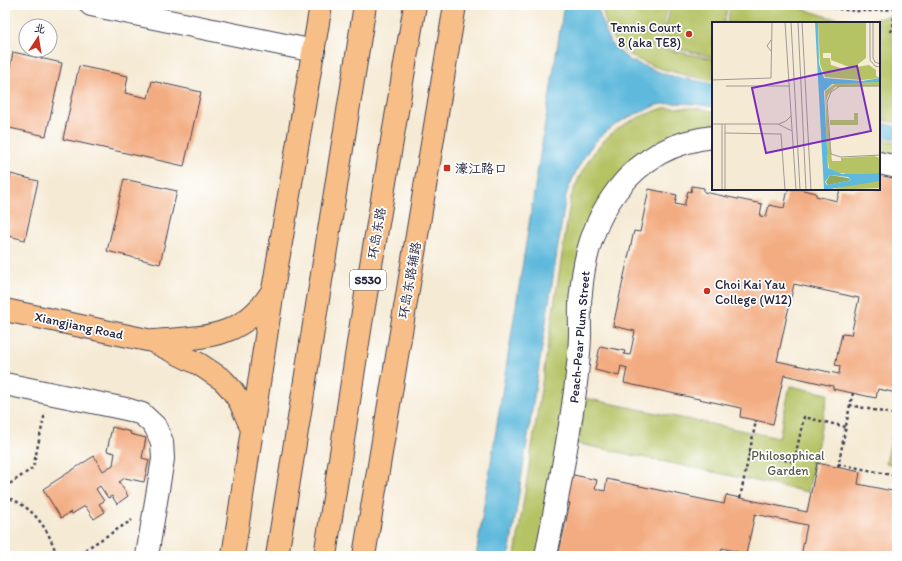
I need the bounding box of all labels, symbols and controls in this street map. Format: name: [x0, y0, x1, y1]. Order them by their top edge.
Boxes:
north arrow: [18, 18, 58, 58]
place label: Tennis Court 8 (aka TE8): [610, 20, 681, 50]
text: 北: [33, 21, 47, 36]
inset map: [712, 22, 880, 190]
marker: Tennis Court 8 (aka TE8): [684, 29, 694, 39]
place label: 濠江路口: [455, 161, 507, 176]
marker: 濠江路口: [442, 163, 452, 173]
street label: 环岛东路: [365, 206, 388, 260]
street label: 环岛东路辅路: [395, 240, 424, 320]
road number: S530: [350, 270, 386, 290]
street label: Peach-Pear Plum Street: [566, 270, 593, 404]
place label: Choi Kai Yau College (W12): [715, 277, 792, 307]
marker: Choi Kai Yau College (W12): [702, 286, 712, 296]
street label: Xiangjiang Road: [33, 309, 125, 342]
park label: Philosophical Garden: [751, 448, 825, 478]

